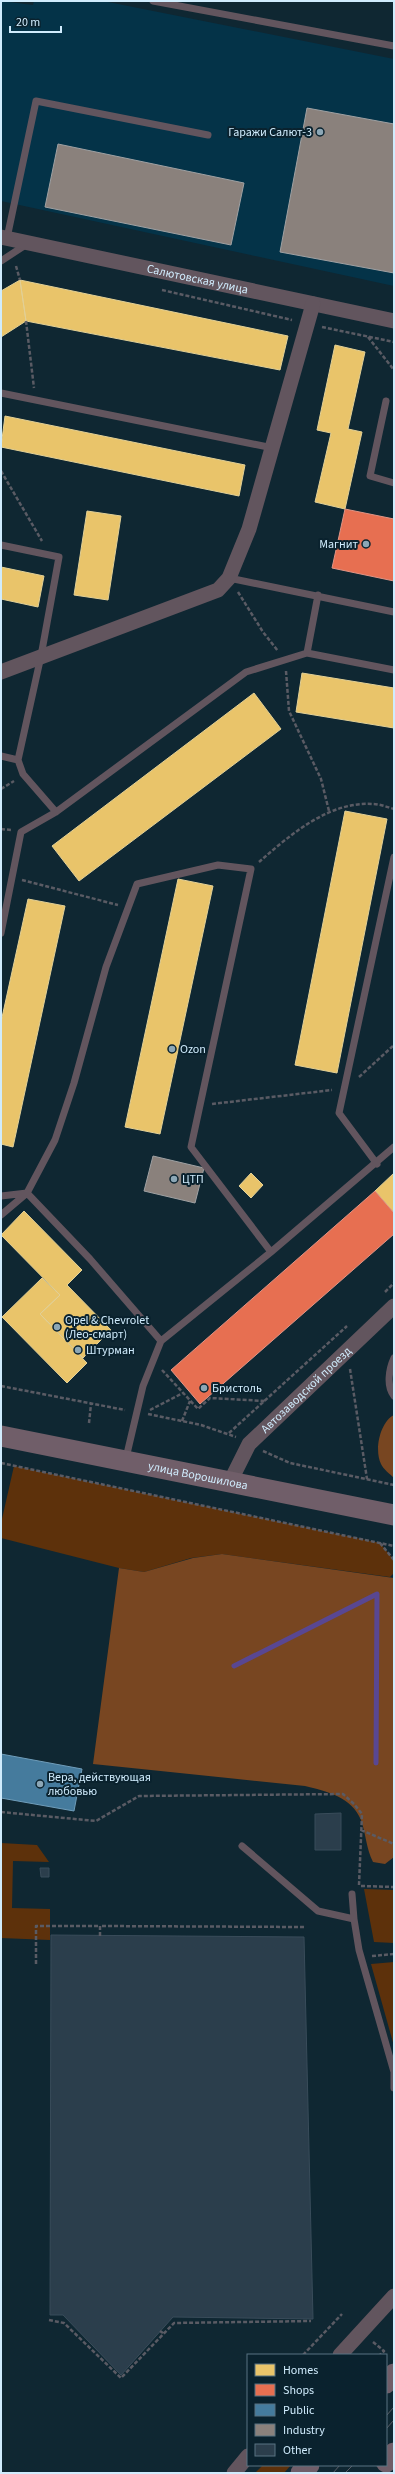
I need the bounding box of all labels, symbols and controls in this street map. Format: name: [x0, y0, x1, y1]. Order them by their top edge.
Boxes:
scale bar: [10, 8, 61, 34]
text: 20 m: [16, 14, 40, 31]
place label: Гаражи Салют-3: [228, 124, 312, 141]
marker: Гаражи Салют-3: [315, 127, 325, 137]
street label: Салютовская улица: [145, 260, 250, 299]
place label: Магнит: [319, 536, 358, 553]
marker: Магнит: [361, 539, 371, 549]
place label: Ozon: [180, 1041, 206, 1058]
marker: Ozon: [167, 1044, 177, 1054]
place label: ЦТП: [182, 1171, 204, 1188]
marker: ЦТП: [169, 1174, 179, 1184]
place label: Opel & Chevrolet (Лео-смарт): [65, 1312, 149, 1343]
marker: Opel & Chevrolet (Лео-смарт): [52, 1322, 62, 1332]
place label: Штурман: [86, 1342, 135, 1359]
street label: Автозаводской проезд: [257, 1343, 356, 1437]
marker: Штурман: [73, 1345, 83, 1355]
place label: Бристоль: [212, 1380, 262, 1397]
marker: Бристоль: [199, 1383, 209, 1393]
street label: улица Ворошилова: [147, 1458, 249, 1494]
place label: Вера, действующая любовью: [48, 1769, 151, 1800]
marker: Вера, действующая любовью: [35, 1779, 45, 1789]
legend: [247, 2354, 387, 2466]
text: Homes: [283, 2362, 318, 2379]
text: Shops: [283, 2382, 314, 2399]
text: Public: [283, 2402, 315, 2419]
text: Industry: [283, 2422, 325, 2439]
text: Other: [283, 2442, 313, 2459]

